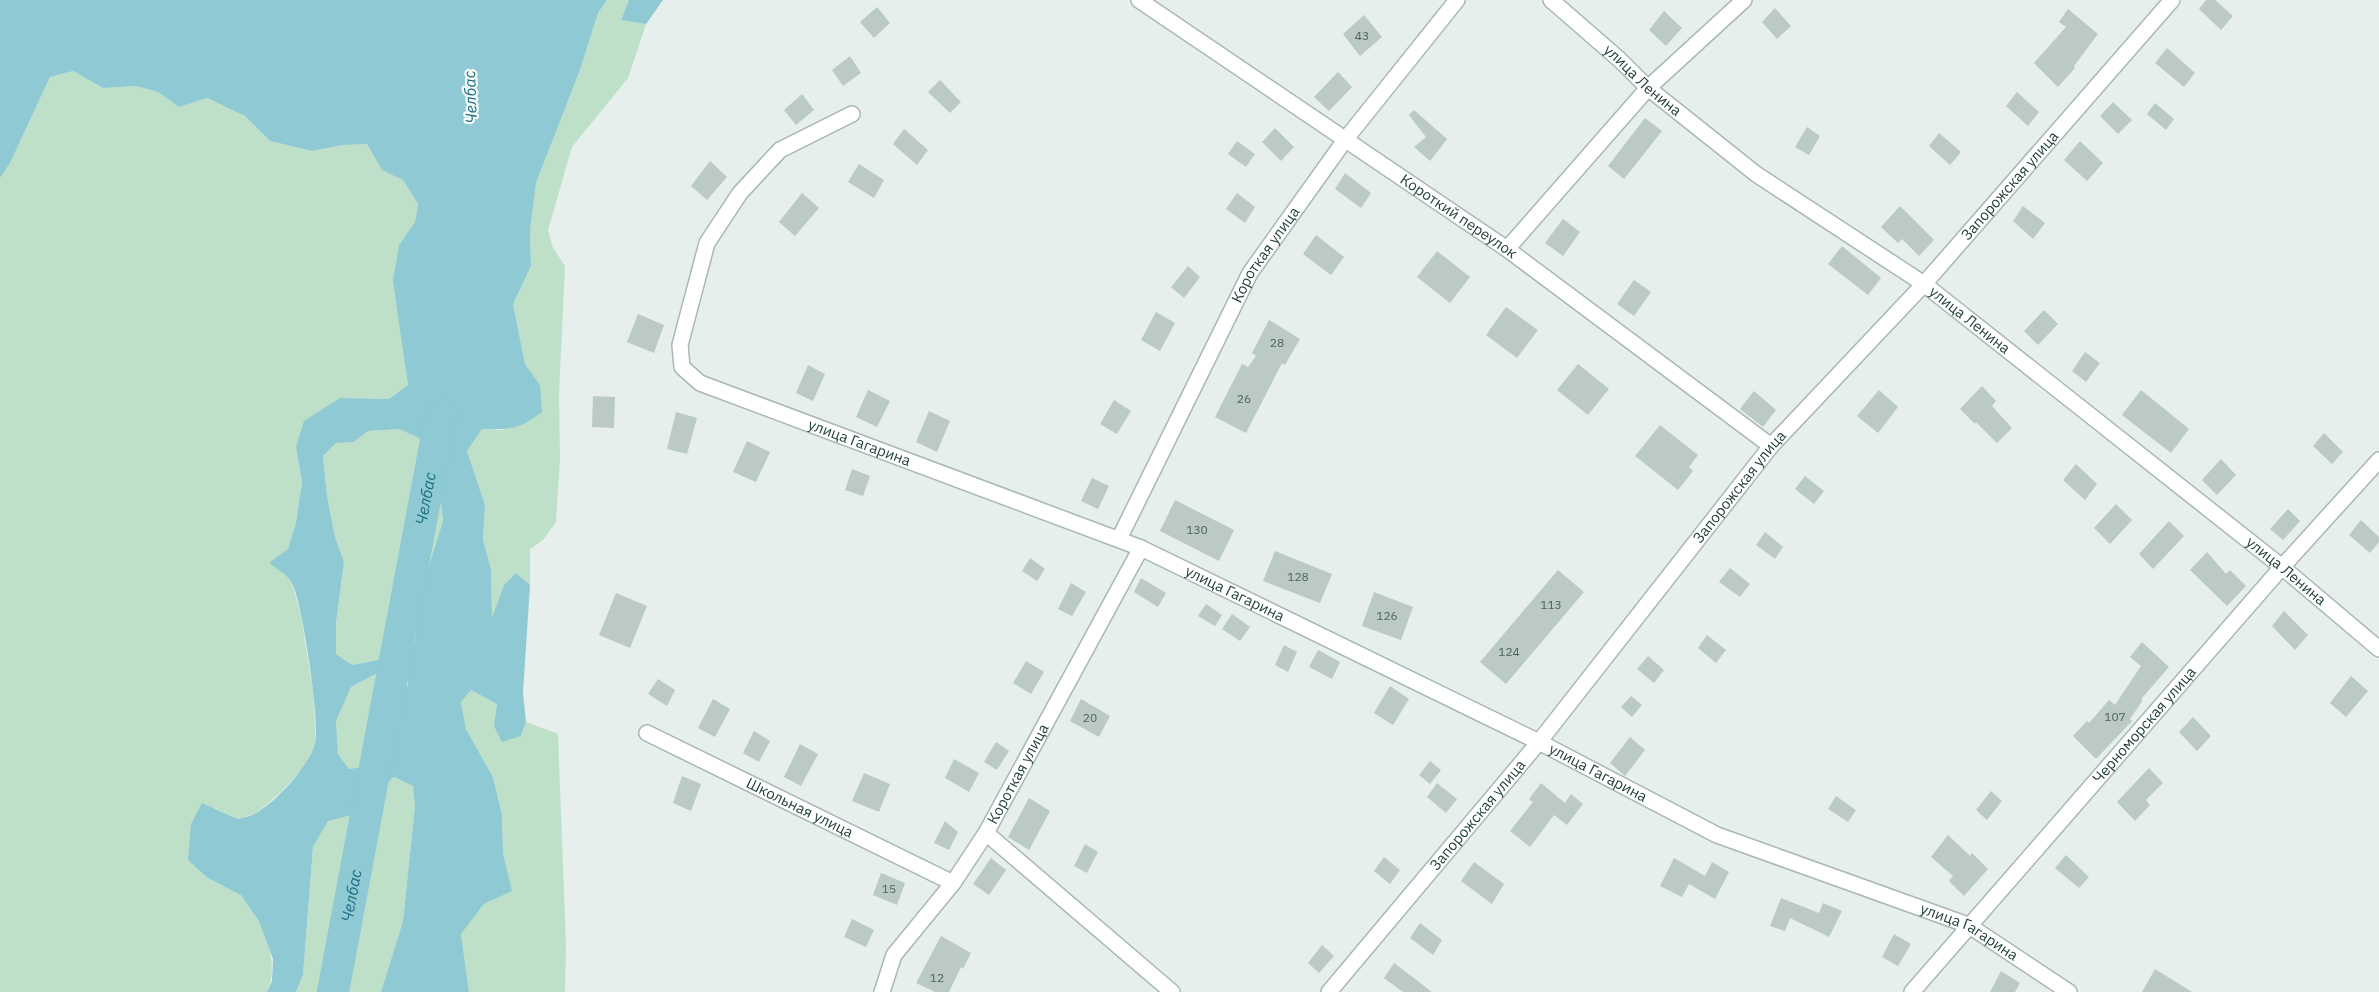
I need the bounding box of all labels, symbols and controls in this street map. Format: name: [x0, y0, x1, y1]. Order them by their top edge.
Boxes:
house number: 43: [1355, 28, 1369, 43]
street label: улица Ленина: [1600, 40, 1686, 120]
water label: Челбас: [459, 70, 481, 124]
street label: Запорожская улица: [1957, 127, 2062, 244]
street label: Короткий переулок: [1397, 169, 1521, 262]
street label: Короткая улица: [1227, 203, 1303, 306]
street label: улица Ленина: [1925, 282, 2014, 358]
house number: 28: [1270, 335, 1284, 350]
house number: 26: [1237, 391, 1251, 406]
street label: улица Гагарина: [806, 414, 913, 470]
street label: Запорожская улица: [1688, 426, 1790, 547]
water label: Челбас: [411, 471, 440, 526]
house number: 130: [1186, 522, 1208, 537]
street label: улица Ленина: [2242, 532, 2330, 609]
street label: улица Гагарина: [1182, 561, 1288, 625]
house number: 128: [1287, 569, 1309, 584]
house number: 113: [1540, 597, 1562, 612]
house number: 126: [1376, 608, 1398, 623]
house number: 124: [1498, 644, 1520, 659]
street label: Черноморская улица: [2088, 663, 2200, 787]
house number: 107: [2104, 709, 2126, 724]
house number: 20: [1083, 710, 1097, 725]
street label: Короткая улица: [983, 720, 1053, 827]
street label: улица Гагарина: [1546, 739, 1651, 806]
street label: Запорожская улица: [1425, 755, 1529, 874]
street label: Школьная улица: [743, 773, 857, 842]
water label: Челбас: [336, 868, 366, 924]
house number: 15: [882, 881, 896, 896]
street label: улица Гагарина: [1918, 899, 2022, 965]
house number: 12: [930, 970, 944, 985]

